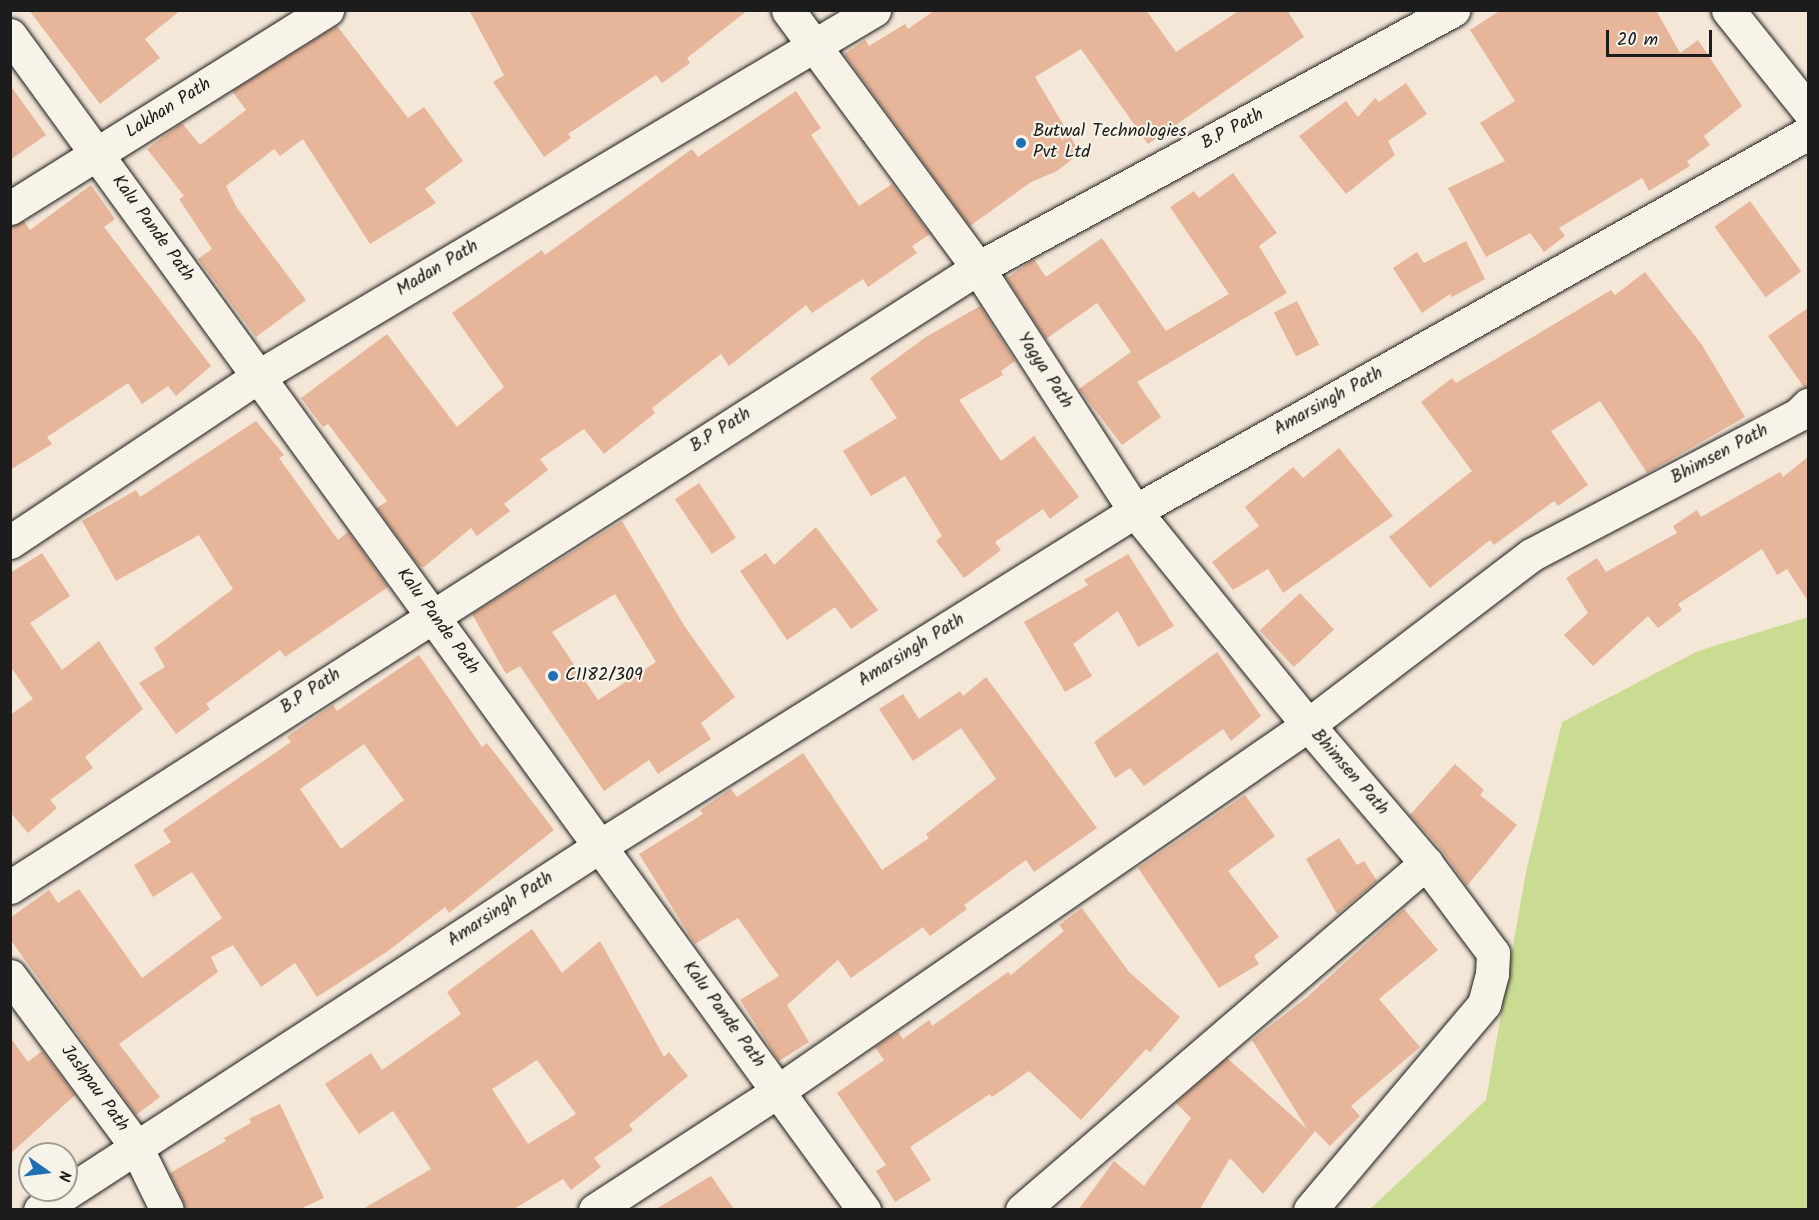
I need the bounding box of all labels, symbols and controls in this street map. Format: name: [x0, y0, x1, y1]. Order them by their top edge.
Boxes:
scale bar: [1609, 18, 1716, 56]
text: 20 m: [1617, 26, 1658, 55]
street label: Lakhan Path: [122, 74, 216, 144]
street label: B.P Path: [1198, 105, 1268, 155]
place label: Butwal Technologies Pvt Ltd: [1033, 122, 1187, 164]
marker: Butwal Technologies Pvt Ltd: [1014, 136, 1028, 150]
street label: Kalu Pande Path: [106, 172, 198, 286]
street label: Madan Path: [393, 236, 483, 302]
street label: Yagya Path: [1011, 329, 1077, 413]
street label: Amarsingh Path: [1271, 363, 1387, 441]
street label: B.P Path: [687, 404, 755, 458]
street label: Bhimsen Path: [1668, 420, 1772, 490]
street label: Kalu Pande Path: [391, 565, 483, 679]
street label: Amarsingh Path: [855, 610, 969, 692]
street label: B.P Path: [277, 665, 345, 719]
place label: C1182/309: [565, 665, 643, 687]
marker: C1182/309: [546, 669, 560, 683]
street label: Bhimsen Path: [1306, 725, 1392, 821]
street label: Amarsingh Path: [444, 868, 558, 952]
street label: Kalu Pande Path: [677, 958, 769, 1072]
street label: Jashpau Path: [55, 1041, 133, 1137]
north arrow: [18, 1142, 78, 1202]
text: N: [51, 1168, 77, 1184]

